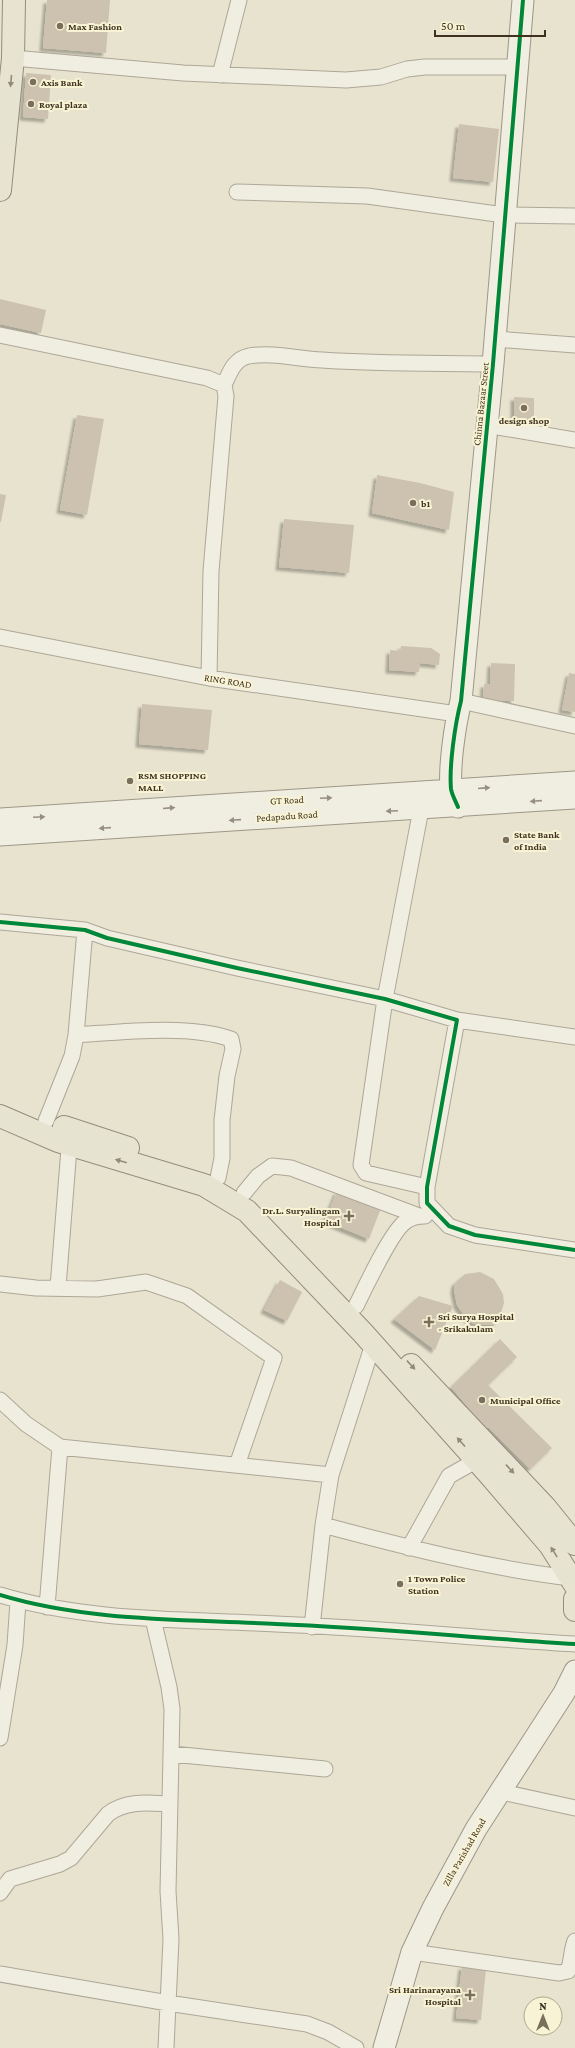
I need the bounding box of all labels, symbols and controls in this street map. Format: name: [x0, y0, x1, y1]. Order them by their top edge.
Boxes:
scale bar: [435, 12, 545, 38]
text: 50 m: [441, 19, 466, 33]
marker: Max Fashion: [55, 21, 65, 31]
place label: Max Fashion: [68, 21, 122, 32]
one-way arrow: [8, 75, 15, 87]
marker: Axis Bank: [28, 77, 38, 87]
place label: Axis Bank: [40, 77, 83, 88]
marker: Royal plaza: [26, 99, 36, 109]
place label: Royal plaza: [39, 99, 87, 110]
street label: Chinna Bazaar Street: [471, 361, 491, 446]
marker: design shop: [519, 403, 529, 413]
place label: design shop: [499, 415, 550, 426]
marker: b1: [408, 498, 418, 508]
place label: b1: [420, 498, 430, 509]
street label: RING ROAD: [204, 672, 253, 690]
place label: RSM SHOPPING MALL: [138, 770, 207, 793]
marker: RSM SHOPPING MALL: [125, 776, 135, 786]
one-way arrow: [478, 784, 490, 791]
street label: GT Road: [270, 794, 305, 806]
one-way arrow: [320, 795, 332, 802]
one-way arrow: [530, 798, 542, 805]
one-way arrow: [163, 804, 175, 811]
one-way arrow: [386, 807, 398, 814]
street label: Pedapadu Road: [256, 808, 319, 824]
one-way arrow: [33, 814, 46, 820]
one-way arrow: [229, 816, 241, 823]
one-way arrow: [99, 824, 111, 831]
place label: State Bank of India: [514, 829, 560, 852]
marker: State Bank of India: [501, 835, 511, 845]
one-way arrow: [115, 1158, 127, 1164]
place label: Dr.L. Suryalingam Hospital: [262, 1205, 341, 1228]
marker: Dr.L. Suryalingam Hospital: [343, 1210, 355, 1222]
place label: Sri Surya Hospital - Srikakulam: [438, 1311, 514, 1334]
marker: Sri Surya Hospital - Srikakulam: [423, 1316, 435, 1328]
one-way arrow: [406, 1360, 416, 1370]
marker: Municipal Office: [477, 1395, 487, 1405]
place label: Municipal Office: [490, 1395, 561, 1406]
one-way arrow: [457, 1437, 466, 1448]
one-way arrow: [505, 1464, 515, 1474]
one-way arrow: [551, 1546, 558, 1558]
place label: 1 Town Police Station: [408, 1573, 466, 1596]
marker: 1 Town Police Station: [395, 1579, 405, 1589]
street label: Zilla Parishad Road: [440, 1815, 488, 1888]
place label: Sri Harinarayana Hospital: [389, 1984, 461, 2007]
marker: Sri Harinarayana Hospital: [464, 1989, 476, 2001]
north arrow: [523, 1996, 563, 2036]
text: N: [539, 2000, 547, 2012]

